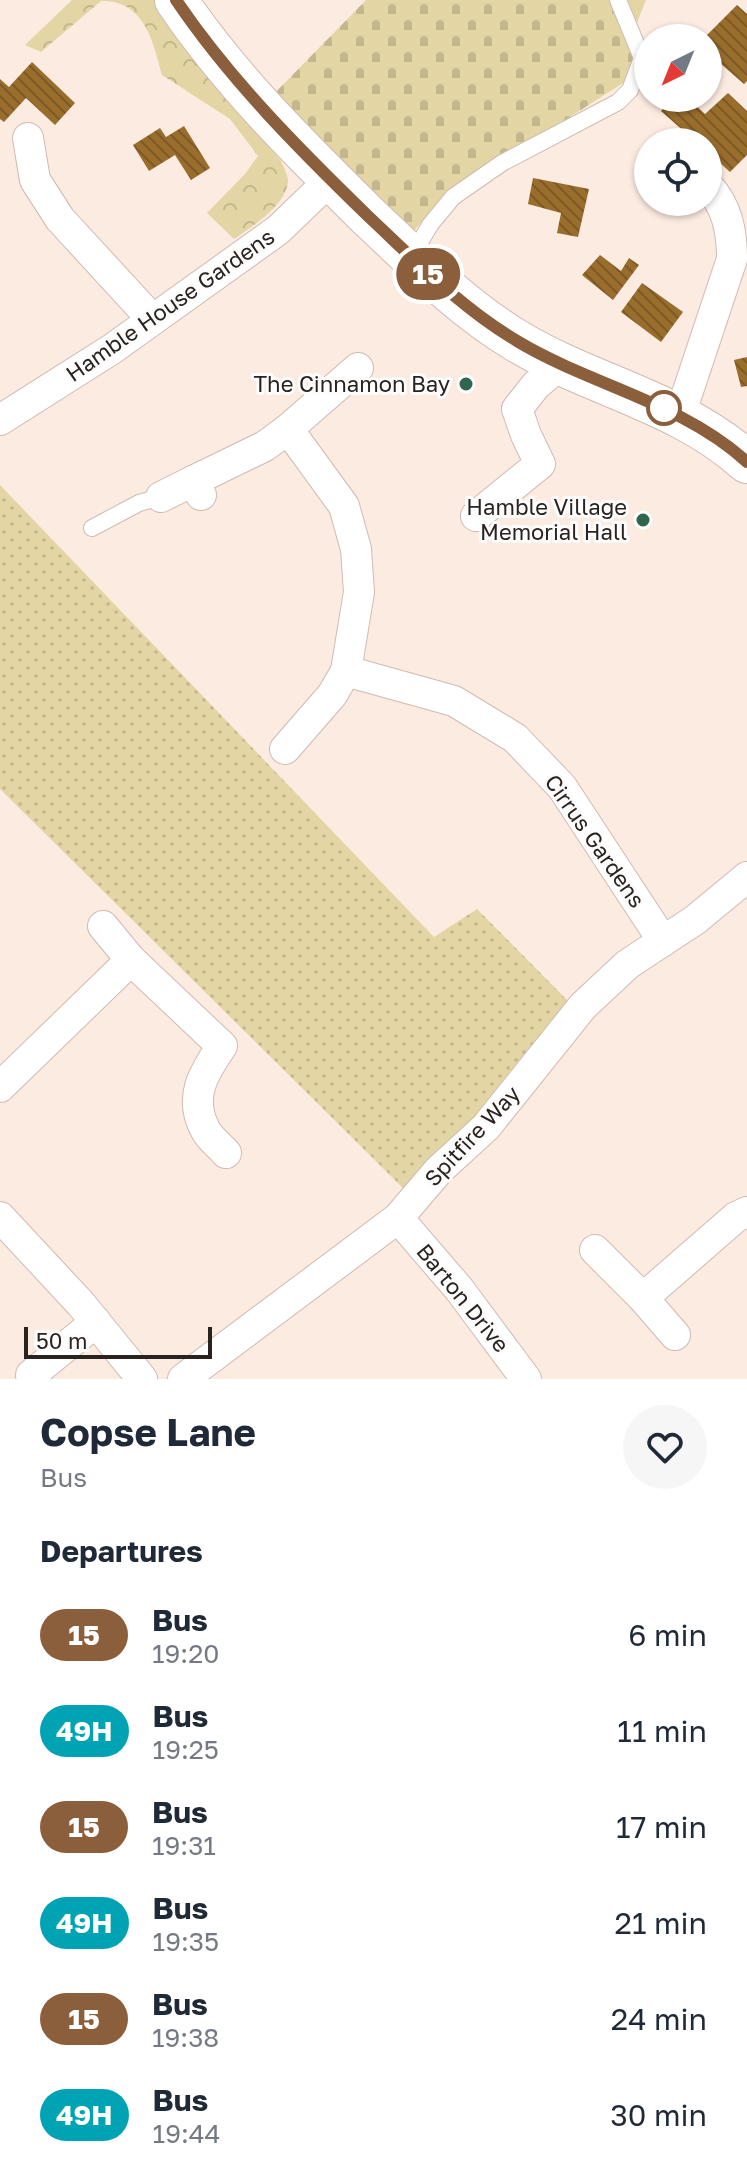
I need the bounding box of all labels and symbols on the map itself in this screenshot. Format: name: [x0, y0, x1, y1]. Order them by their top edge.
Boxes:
north arrow: [634, 24, 722, 112]
street label: Hamble House Gardens: [60, 222, 279, 387]
line badge: 15: [392, 248, 464, 300]
place label: The Cinnamon Bay: [253, 370, 450, 397]
marker: The Cinnamon Bay: [457, 375, 475, 393]
unlabelled marker: [647, 391, 681, 425]
place label: Hamble Village Memorial Hall: [466, 493, 627, 545]
marker: Hamble Village Memorial Hall: [634, 511, 652, 529]
street label: Cirrus Gardens: [540, 769, 651, 912]
street label: Spitfire Way: [418, 1080, 525, 1191]
street label: Barton Drive: [411, 1238, 515, 1357]
scale bar: [24, 1323, 212, 1359]

